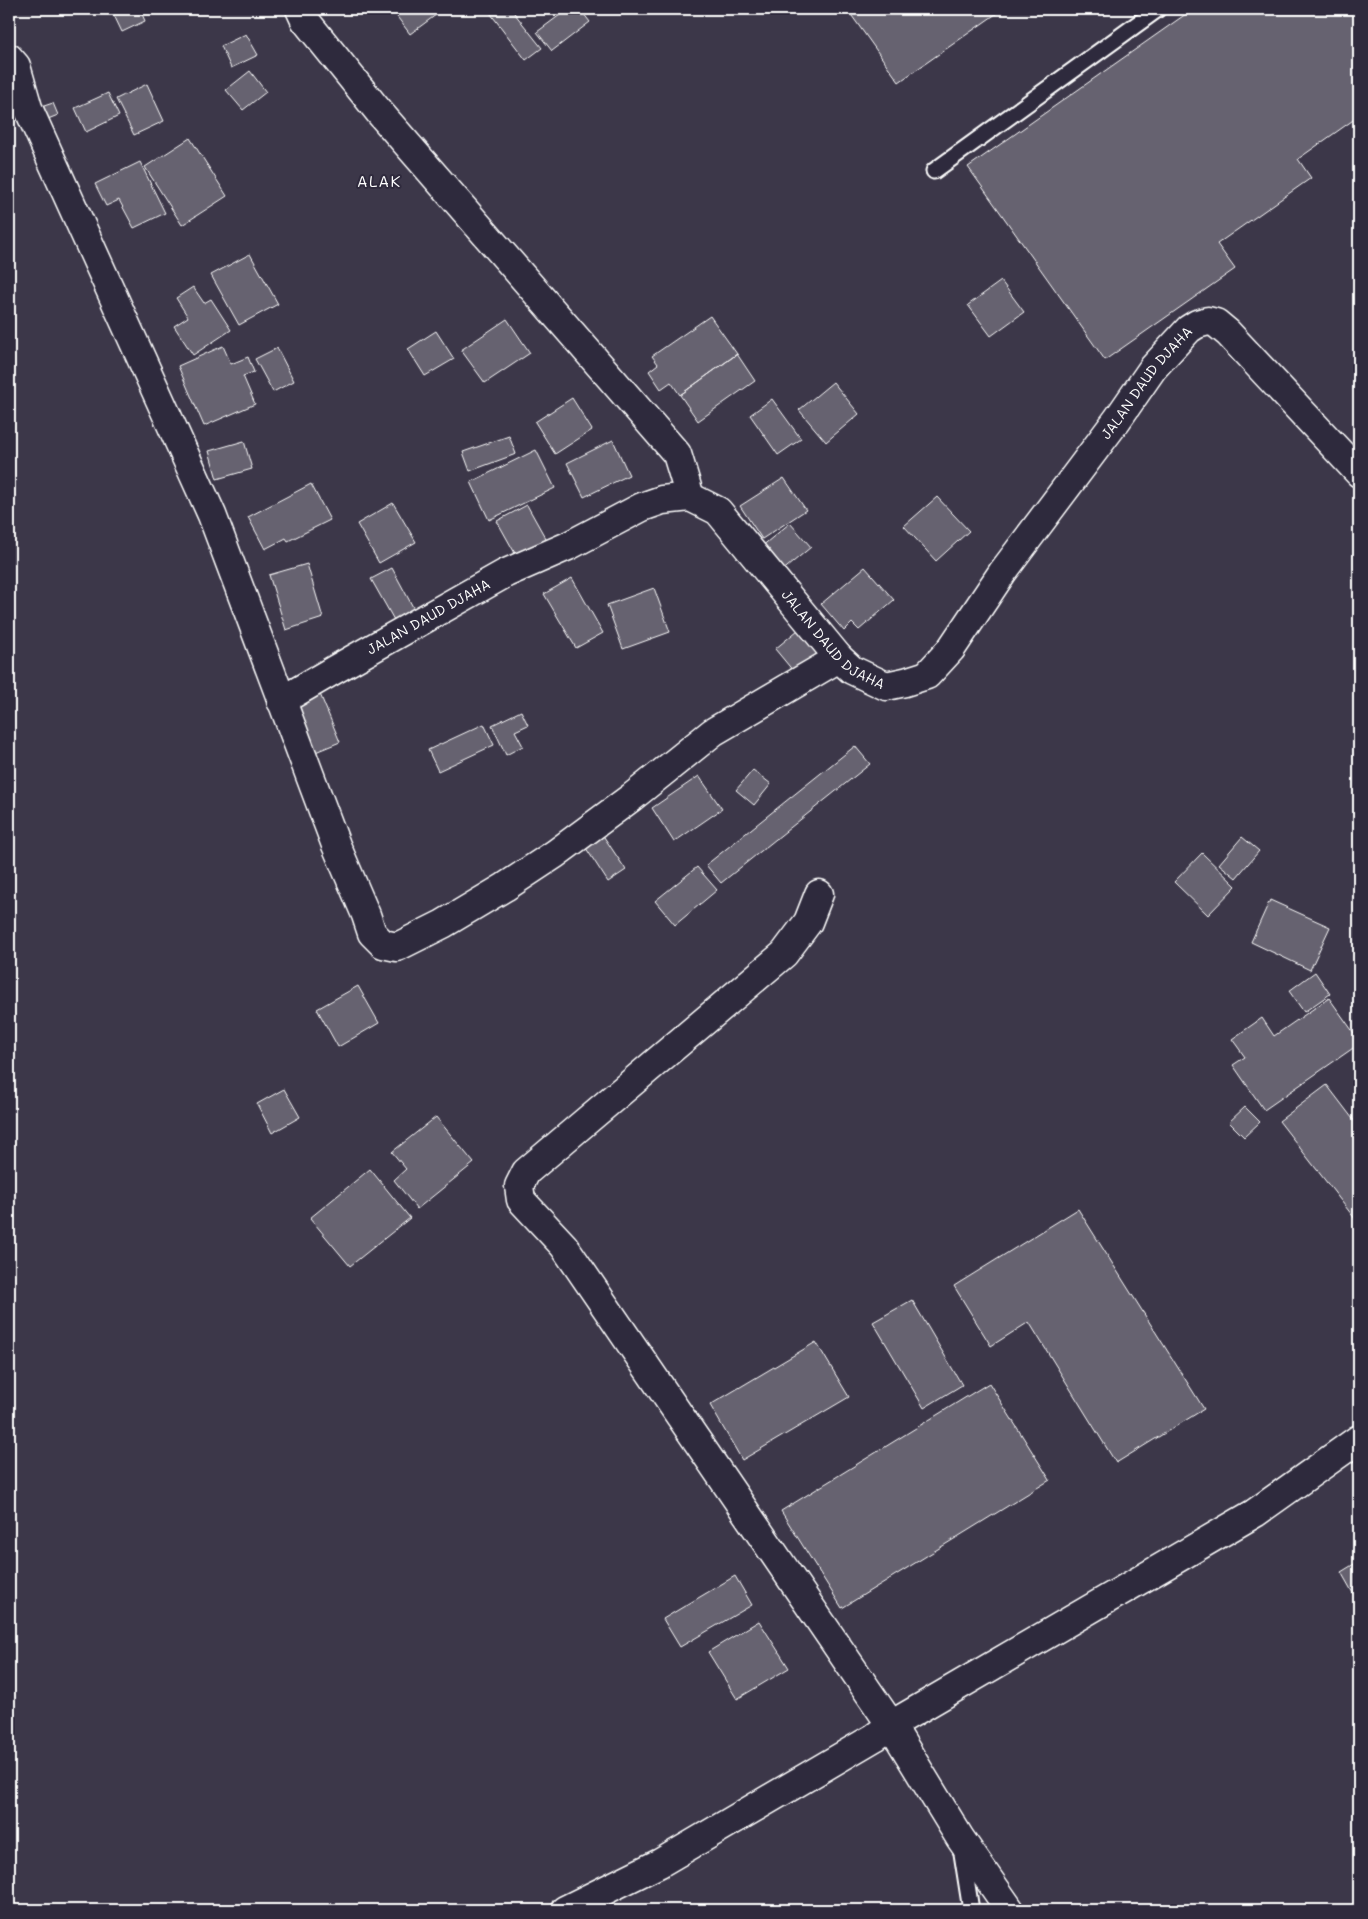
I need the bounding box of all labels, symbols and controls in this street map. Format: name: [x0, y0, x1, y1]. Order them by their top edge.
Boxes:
district label: ALAK: [357, 170, 401, 191]
street label: JALAN DAUD DJAHA: [1096, 322, 1196, 443]
street label: JALAN DAUD DJAHA: [363, 574, 493, 659]
street label: JALAN DAUD DJAHA: [778, 586, 888, 693]

